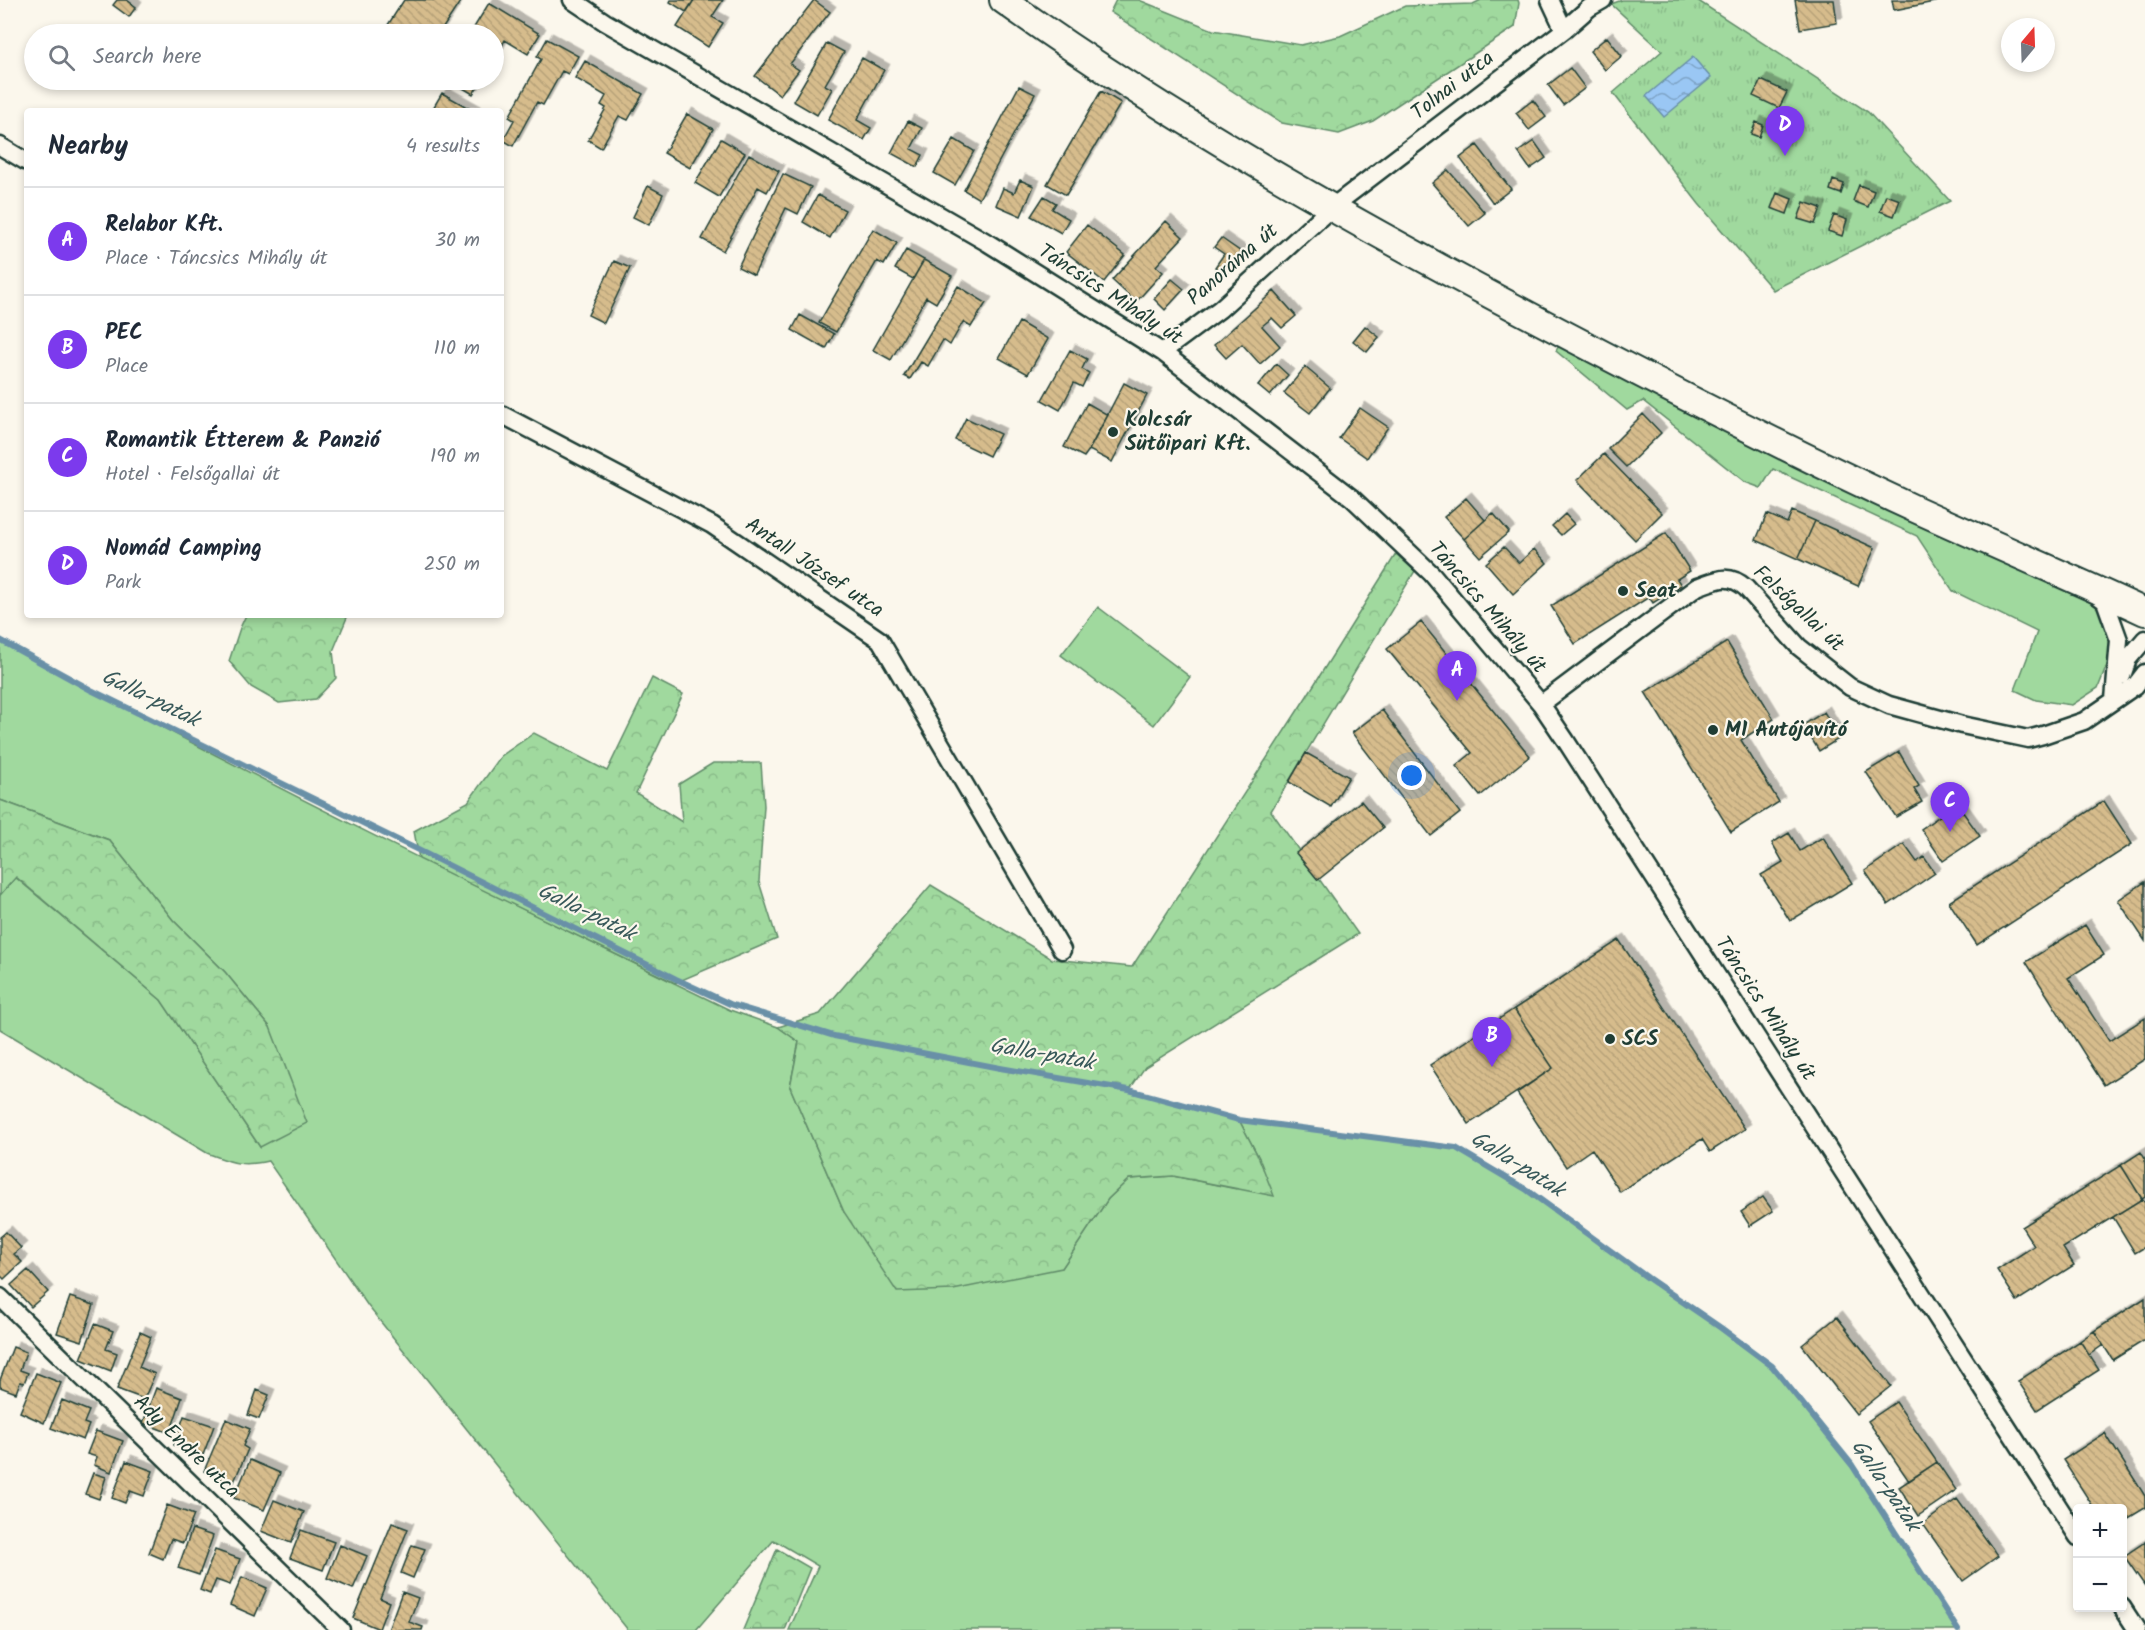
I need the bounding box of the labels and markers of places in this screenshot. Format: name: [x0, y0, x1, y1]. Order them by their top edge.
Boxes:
pin: D: [1766, 106, 1804, 156]
place label: Kolcsár Sütőipari Kft.: [1125, 404, 1250, 461]
marker: Kolcsár Sütőipari Kft.: [1106, 425, 1120, 439]
place label: Seat: [1635, 575, 1678, 608]
marker: Seat: [1616, 584, 1630, 598]
pin: A: [1438, 652, 1476, 701]
place label: M1 Autójavító: [1725, 714, 1849, 747]
marker: M1 Autójavító: [1706, 723, 1720, 737]
pin: C: [1930, 782, 1970, 832]
pin: B: [1472, 1018, 1512, 1067]
place label: SCS: [1622, 1023, 1659, 1056]
marker: SCS: [1603, 1032, 1617, 1046]

